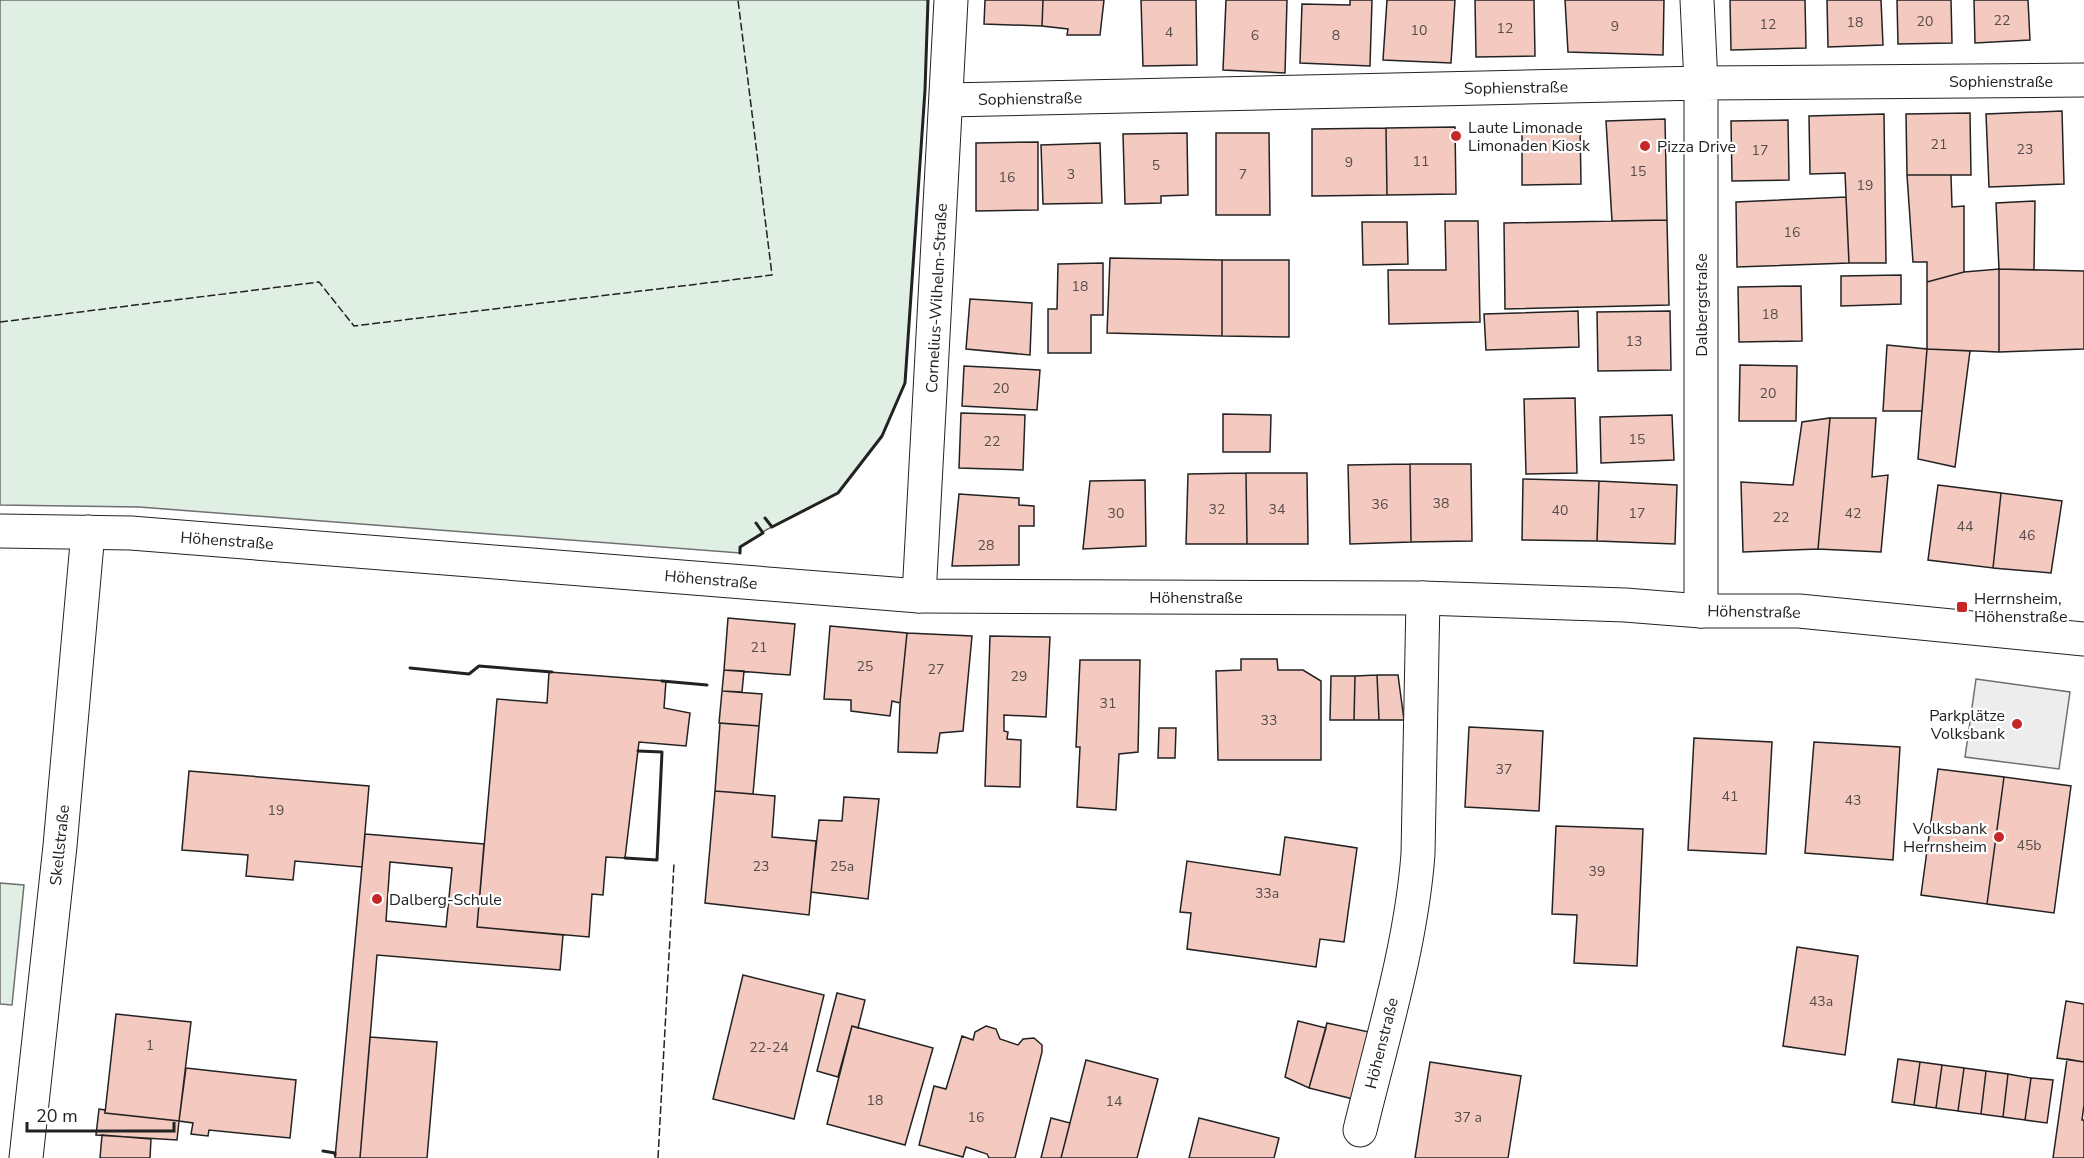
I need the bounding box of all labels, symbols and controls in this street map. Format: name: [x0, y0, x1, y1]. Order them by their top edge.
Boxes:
house number: 22: [1994, 11, 2010, 30]
house number: 20: [1917, 12, 1933, 31]
house number: 18: [1847, 13, 1863, 32]
house number: 12: [1760, 15, 1776, 34]
house number: 9: [1611, 17, 1619, 36]
house number: 12: [1497, 19, 1513, 38]
house number: 10: [1411, 21, 1427, 40]
house number: 4: [1165, 23, 1173, 42]
house number: 6: [1251, 26, 1259, 45]
house number: 8: [1332, 26, 1340, 45]
street label: Sophienstraße: [1949, 71, 2053, 93]
street label: Sophienstraße: [1464, 76, 1568, 100]
street label: Sophienstraße: [978, 87, 1082, 111]
place label: Laute Limonade Limonaden Kiosk: [1468, 117, 1591, 157]
marker: Laute Limonade Limonaden Kiosk: [1449, 129, 1463, 143]
house number: 21: [1931, 135, 1947, 154]
place label: Pizza Drive: [1657, 136, 1736, 158]
marker: Pizza Drive: [1638, 139, 1652, 153]
house number: 23: [2017, 140, 2033, 159]
house number: 17: [1752, 141, 1768, 160]
house number: 11: [1413, 152, 1429, 171]
house number: 9: [1345, 153, 1353, 172]
house number: 5: [1152, 156, 1160, 175]
house number: 15: [1630, 162, 1646, 181]
house number: 3: [1067, 165, 1075, 184]
house number: 7: [1239, 165, 1247, 184]
house number: 16: [999, 168, 1015, 187]
house number: 19: [1857, 176, 1873, 195]
street label: Cornelius-Wilhelm-Straße: [921, 203, 953, 394]
house number: 16: [1784, 223, 1800, 242]
street label: Dalbergstraße: [1691, 253, 1713, 357]
house number: 18: [1072, 277, 1088, 296]
house number: 18: [1762, 305, 1778, 324]
house number: 13: [1626, 332, 1642, 351]
house number: 20: [993, 379, 1009, 398]
house number: 20: [1760, 384, 1776, 403]
house number: 15: [1629, 430, 1645, 449]
house number: 22: [984, 432, 1000, 451]
house number: 38: [1433, 494, 1449, 513]
house number: 36: [1372, 495, 1388, 514]
house number: 32: [1209, 500, 1225, 519]
house number: 34: [1269, 500, 1285, 519]
house number: 40: [1552, 501, 1568, 520]
house number: 30: [1108, 504, 1124, 523]
house number: 17: [1629, 504, 1645, 523]
house number: 42: [1845, 504, 1861, 523]
house number: 22: [1773, 508, 1789, 527]
house number: 44: [1957, 517, 1973, 536]
house number: 46: [2019, 526, 2035, 545]
street label: Höhenstraße: [180, 527, 274, 555]
house number: 28: [978, 536, 994, 555]
street label: Höhenstraße: [663, 565, 758, 595]
street label: Höhenstraße: [1149, 587, 1243, 609]
place label: Herrnsheim, Höhenstraße: [1974, 588, 2067, 628]
street label: Höhenstraße: [1707, 600, 1801, 624]
marker: Herrnsheim, Höhenstraße: [1955, 600, 1969, 614]
house number: 21: [751, 638, 767, 657]
house number: 25: [857, 657, 873, 676]
house number: 27: [928, 660, 944, 679]
house number: 29: [1011, 667, 1027, 686]
house number: 31: [1100, 694, 1116, 713]
place label: Parkplätze Volksbank: [1929, 705, 2006, 745]
house number: 33: [1261, 711, 1277, 730]
marker: Parkplätze Volksbank: [2010, 717, 2024, 731]
house number: 37: [1496, 760, 1512, 779]
house number: 41: [1722, 787, 1738, 806]
house number: 43: [1845, 791, 1861, 810]
house number: 19: [268, 801, 284, 820]
street label: Skellstraße: [45, 804, 75, 887]
place label: Volksbank Herrnsheim: [1903, 818, 1988, 858]
marker: Volksbank Herrnsheim: [1992, 830, 2006, 844]
house number: 45b: [2017, 836, 2041, 855]
house number: 23: [753, 857, 769, 876]
house number: 25a: [830, 857, 854, 876]
house number: 39: [1589, 862, 1605, 881]
house number: 33a: [1255, 884, 1279, 903]
place label: Dalberg-Schule: [389, 889, 502, 911]
marker: Dalberg-Schule: [370, 892, 384, 906]
house number: 43a: [1809, 992, 1833, 1011]
street label: Höhenstraße: [1360, 995, 1404, 1091]
house number: 1: [146, 1036, 154, 1055]
house number: 22-24: [749, 1038, 789, 1057]
house number: 18: [867, 1091, 883, 1110]
house number: 14: [1106, 1092, 1122, 1111]
scale bar: [27, 1095, 174, 1133]
text: 20 m: [36, 1104, 78, 1128]
house number: 16: [968, 1108, 984, 1127]
house number: 37 a: [1454, 1108, 1482, 1127]

